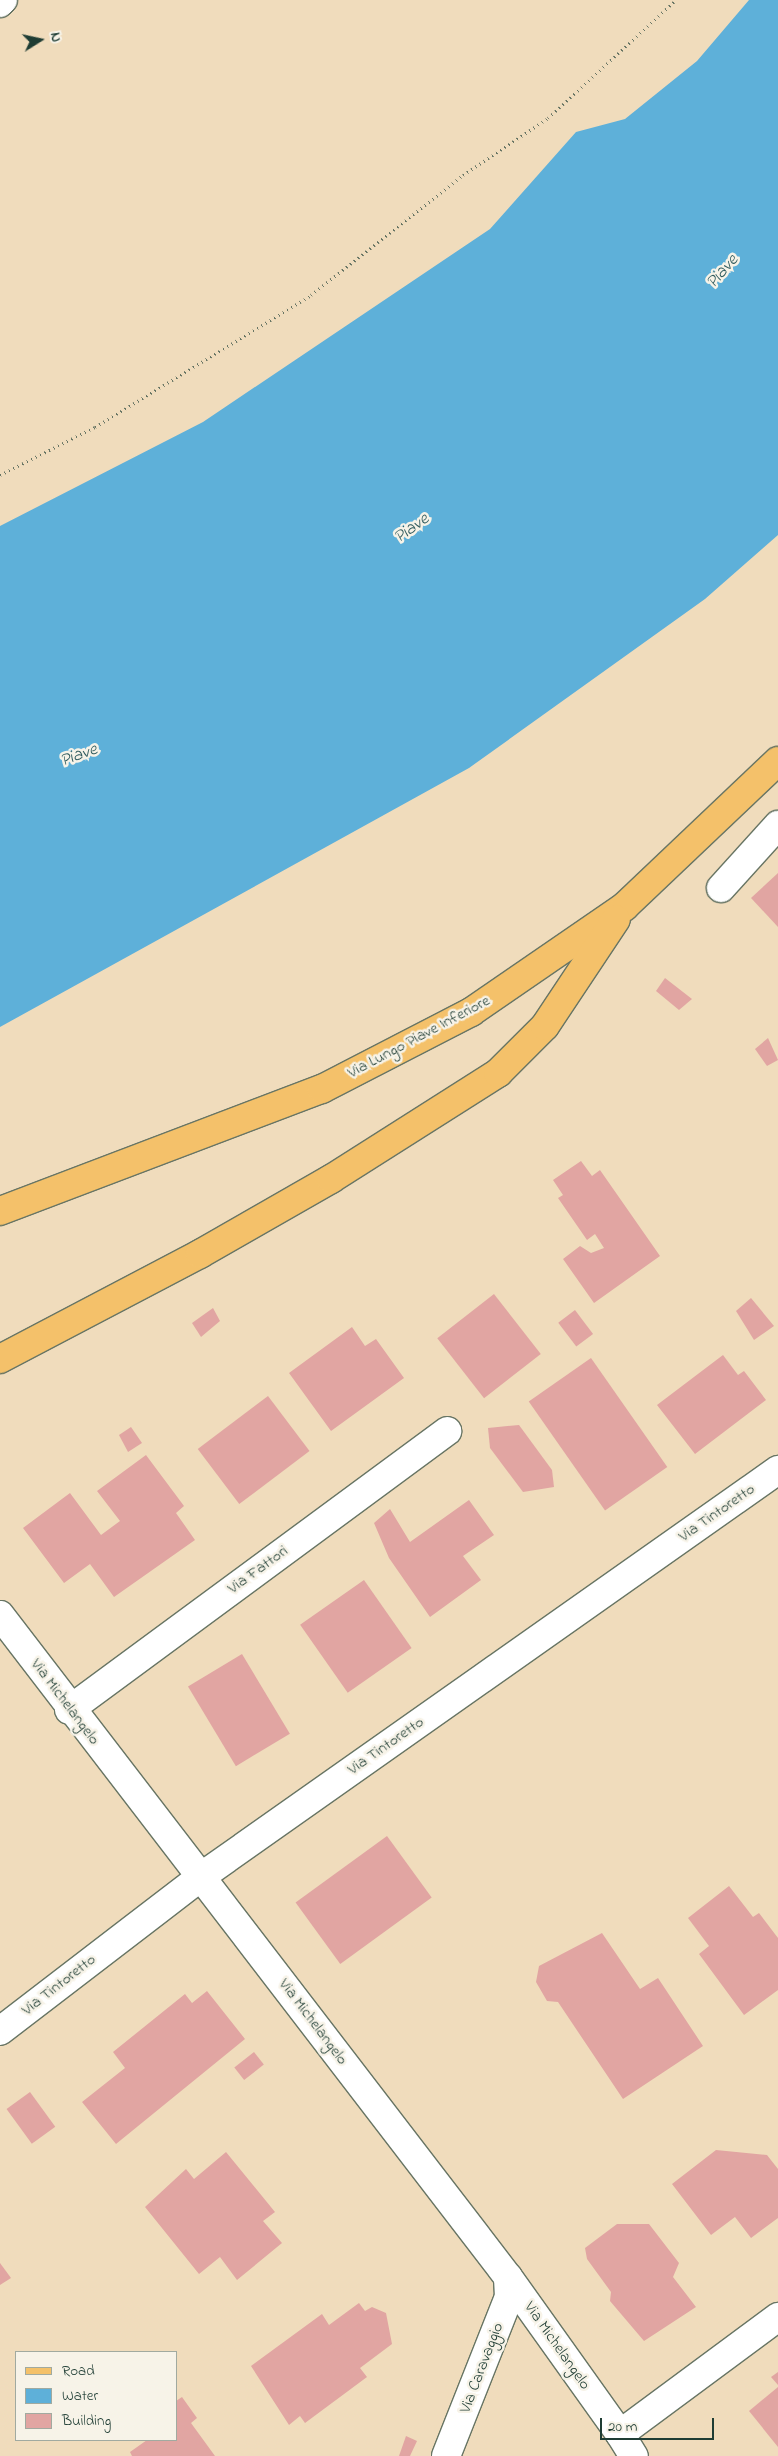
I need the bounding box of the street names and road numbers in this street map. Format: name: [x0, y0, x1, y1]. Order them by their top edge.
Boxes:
street label: Via Lungo Piave Inferiore: [345, 991, 493, 1083]
street label: Via Tintoretto: [675, 1480, 759, 1546]
street label: Via Fattori: [224, 1542, 292, 1598]
street label: Via Michelangelo: [26, 1655, 104, 1749]
street label: Via Tintoretto: [344, 1713, 428, 1779]
street label: Via Tintoretto: [18, 1950, 100, 2020]
street label: Via Michelangelo: [274, 1975, 352, 2069]
street label: Via Michelangelo: [520, 2298, 594, 2394]
street label: Via Caravaggio: [456, 2320, 508, 2416]

